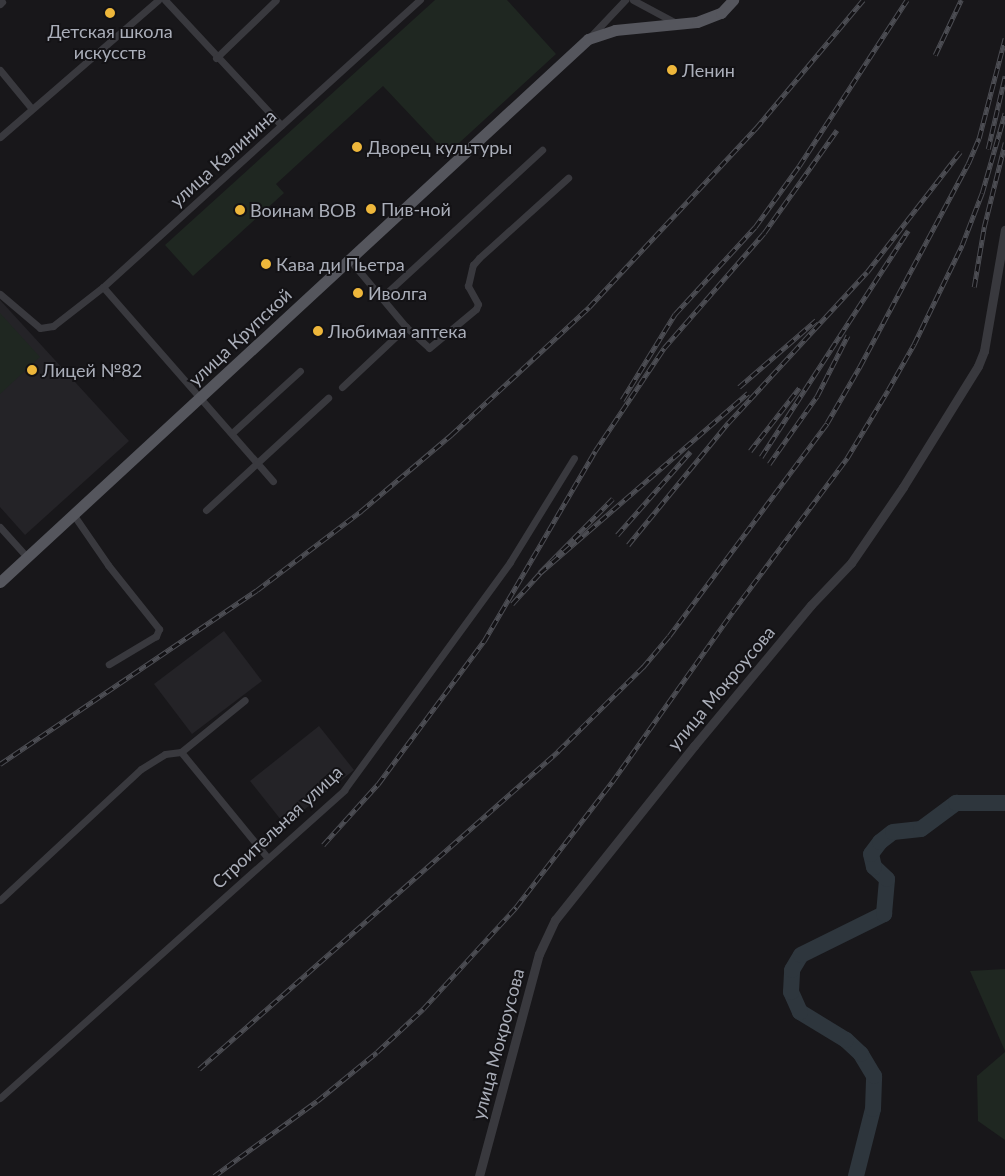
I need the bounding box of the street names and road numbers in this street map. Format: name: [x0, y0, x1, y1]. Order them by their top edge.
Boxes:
street label: улица Калинина: [166, 105, 280, 211]
street label: улица Крупской: [184, 284, 296, 390]
street label: улица Мокроусова: [663, 622, 779, 754]
street label: Строительная улица: [207, 761, 347, 893]
street label: улица Мокроусова: [467, 966, 529, 1122]

